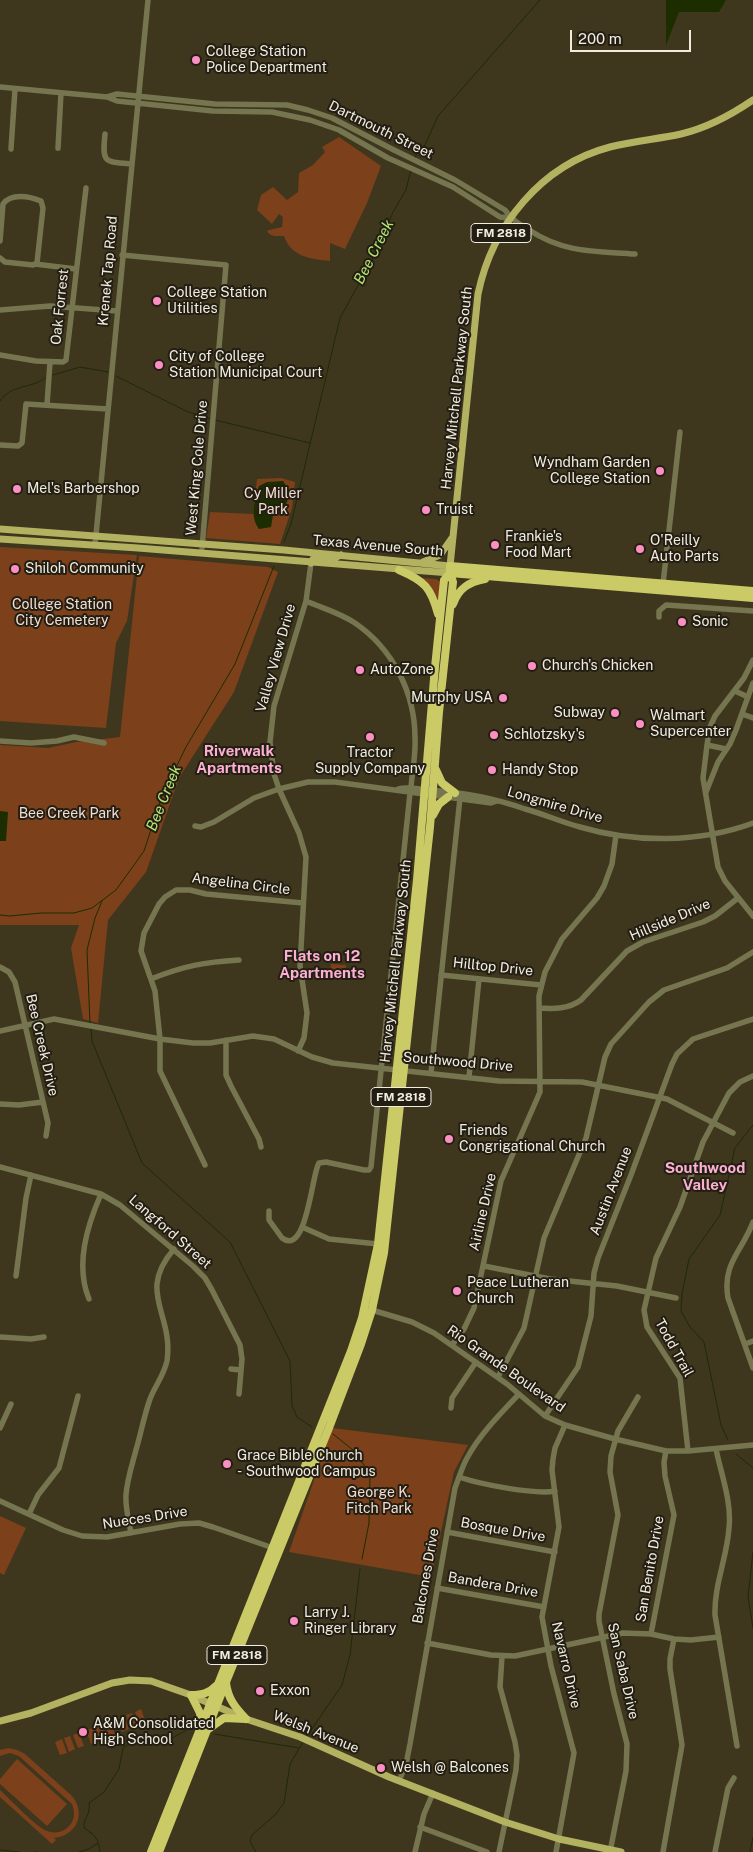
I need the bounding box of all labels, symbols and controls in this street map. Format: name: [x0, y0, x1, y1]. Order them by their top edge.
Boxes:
scale bar: [573, 20, 694, 52]
text: 200 m: [578, 30, 622, 47]
place label: College Station Police Department: [206, 44, 327, 76]
marker: College Station Police Department: [190, 54, 202, 66]
street label: Dartmouth Street: [326, 97, 436, 163]
street label: Krenek Tap Road: [95, 215, 121, 327]
water label: Bee Creek: [350, 217, 398, 287]
road number: FM 2818: [471, 224, 531, 242]
street label: Oak Forrest: [48, 268, 72, 346]
place label: College Station Utilities: [167, 285, 267, 318]
street label: Harvey Mitchell Parkway South: [438, 286, 476, 490]
marker: College Station Utilities: [151, 295, 163, 307]
place label: City of College Station Municipal Court: [169, 349, 323, 382]
marker: City of College Station Municipal Court: [153, 359, 165, 371]
street label: West King Cole Drive: [183, 400, 211, 536]
place label: Wyndham Garden College Station: [534, 455, 650, 488]
marker: Wyndham Garden College Station: [654, 465, 666, 477]
place label: Mel's Barbershop: [27, 481, 139, 497]
marker: Mel's Barbershop: [11, 483, 23, 495]
park label: Cy Miller Park: [244, 486, 302, 518]
place label: Truist: [436, 502, 473, 518]
marker: Truist: [420, 504, 432, 516]
place label: Frankie's Food Mart: [505, 529, 571, 562]
street label: Texas Avenue South: [312, 532, 444, 560]
place label: O'Reilly Auto Parts: [650, 533, 719, 566]
marker: Frankie's Food Mart: [489, 539, 501, 551]
marker: O'Reilly Auto Parts: [634, 543, 646, 555]
place label: Shiloh Community: [25, 561, 144, 577]
marker: Shiloh Community: [9, 563, 21, 575]
park label: College Station City Cemetery: [12, 597, 112, 630]
street label: Valley View Drive: [253, 602, 299, 714]
place label: Sonic: [692, 614, 728, 630]
marker: Sonic: [676, 616, 688, 628]
place label: Church's Chicken: [542, 658, 653, 674]
marker: Church's Chicken: [526, 660, 538, 672]
place label: AutoZone: [370, 662, 434, 678]
marker: AutoZone: [354, 664, 366, 676]
place label: Murphy USA: [411, 690, 493, 706]
marker: Murphy USA: [497, 692, 509, 704]
place label: Subway: [553, 705, 605, 721]
marker: Subway: [609, 707, 621, 719]
place label: Walmart Supercenter: [650, 708, 731, 740]
marker: Walmart Supercenter: [634, 718, 646, 730]
place label: Schlotzsky's: [504, 727, 585, 743]
marker: Schlotzsky's: [488, 729, 500, 741]
marker: Tractor Supply Company: [364, 731, 376, 743]
district label: Riverwalk Apartments: [196, 742, 282, 777]
place label: Tractor Supply Company: [315, 745, 425, 778]
water label: Bee Creek: [143, 762, 185, 834]
place label: Handy Stop: [502, 762, 578, 778]
marker: Handy Stop: [486, 764, 498, 776]
street label: Longmire Drive: [505, 783, 605, 827]
park label: Bee Creek Park: [19, 806, 119, 822]
street label: Harvey Mitchell Parkway South: [377, 859, 415, 1063]
street label: Angelina Circle: [191, 870, 291, 898]
street label: Hillside Drive: [627, 895, 713, 945]
district label: Flats on 12 Apartments: [279, 947, 365, 982]
street label: Hilltop Drive: [452, 954, 534, 980]
street label: Bee Creek Drive: [22, 992, 62, 1098]
street label: Southwood Drive: [402, 1049, 514, 1075]
road number: FM 2818: [371, 1088, 431, 1106]
place label: Friends Congrigational Church: [459, 1123, 605, 1156]
marker: Friends Congrigational Church: [443, 1133, 455, 1145]
street label: Austin Avenue: [586, 1144, 636, 1238]
district label: Southwood Valley: [665, 1159, 745, 1194]
street label: Airline Drive: [466, 1171, 500, 1253]
street label: Langford Street: [125, 1192, 215, 1272]
place label: Peace Lutheran Church: [467, 1275, 569, 1308]
marker: Peace Lutheran Church: [451, 1285, 463, 1297]
street label: Todd Trail: [651, 1316, 697, 1380]
street label: Rio Grande Boulevard: [444, 1322, 568, 1416]
place label: Grace Bible Church - Southwood Campus: [237, 1448, 376, 1480]
marker: Grace Bible Church - Southwood Campus: [221, 1458, 233, 1470]
park label: George K. Fitch Park: [346, 1485, 412, 1518]
street label: Nueces Drive: [101, 1503, 189, 1533]
street label: Bosque Drive: [459, 1514, 547, 1546]
street label: San Benito Drive: [632, 1515, 668, 1623]
street label: Balcones Drive: [409, 1527, 443, 1625]
street label: Bandera Drive: [447, 1569, 539, 1601]
place label: Larry J. Ringer Library: [304, 1605, 396, 1638]
marker: Larry J. Ringer Library: [288, 1615, 300, 1627]
street label: Navarro Drive: [548, 1620, 584, 1710]
street label: San Saba Drive: [604, 1621, 642, 1721]
road number: FM 2818: [207, 1646, 267, 1664]
place label: Exxon: [270, 1683, 310, 1699]
marker: Exxon: [254, 1685, 266, 1697]
street label: Welsh Avenue: [271, 1707, 361, 1757]
place label: A&M Consolidated High School: [93, 1716, 214, 1748]
marker: A&M Consolidated High School: [77, 1726, 89, 1738]
place label: Welsh @ Balcones: [391, 1760, 509, 1776]
marker: Welsh @ Balcones: [375, 1762, 387, 1774]

